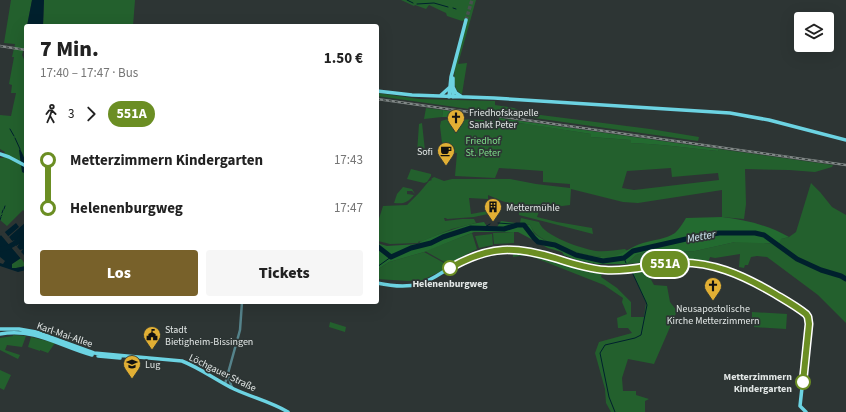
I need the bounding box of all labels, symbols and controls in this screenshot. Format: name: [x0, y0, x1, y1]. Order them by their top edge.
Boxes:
map controls: [794, 12, 834, 52]
button: layers: [794, 12, 834, 52]
text: 7 Min.: [40, 33, 99, 65]
text: 1.50 €: [324, 48, 363, 69]
text: 17:40 – 17:47 · Bus: [40, 64, 138, 82]
icon: walk: [40, 103, 62, 125]
icon: forward: [80, 103, 102, 125]
text: 551A: [116, 104, 147, 124]
text: 3: [68, 105, 74, 123]
place label: Friedhofskapelle Sankt Peter: [469, 106, 539, 132]
church icon: Friedhofskapelle Sankt Peter: [446, 108, 466, 133]
park label: Friedhof St. Peter: [466, 134, 502, 160]
cafe icon: Sofi: [436, 141, 456, 166]
place label: Sofi: [417, 145, 433, 159]
text: Metterzimmern Kindergarten: [70, 150, 263, 171]
text: 17:43: [334, 151, 363, 169]
building icon: Mettermühle: [483, 197, 503, 222]
text: Helenenburgweg: [70, 198, 183, 219]
text: 17:47: [334, 199, 363, 217]
place label: Mettermühle: [506, 201, 560, 215]
water label: Metter: [686, 226, 718, 246]
button: Los: [40, 250, 198, 296]
button: Tickets: [206, 250, 363, 296]
line badge: 551A: [637, 251, 693, 277]
text: 551A: [650, 254, 680, 274]
marker: Helenenburgweg: [442, 260, 458, 276]
church icon: Neusapostolische Kirche Metterzimmern: [703, 276, 723, 301]
place label: Helenenburgweg: [412, 277, 488, 291]
place label: Neusapostolische Kirche Metterzimmern: [667, 302, 759, 328]
street label: Karl-Mai-Allee: [35, 319, 95, 351]
place label: Stadt Bietigheim-Bissingen: [165, 323, 253, 349]
public building icon: Stadt Bietigheim-Bissingen: [142, 325, 162, 350]
street label: Löchgauer Straße: [186, 351, 259, 395]
school or university icon: Lug: [122, 354, 142, 379]
place label: Lug: [145, 358, 160, 372]
place label: Metterzimmern Kindergarten: [724, 370, 792, 396]
marker: Metterzimmern Kindergarten: [795, 374, 811, 390]

